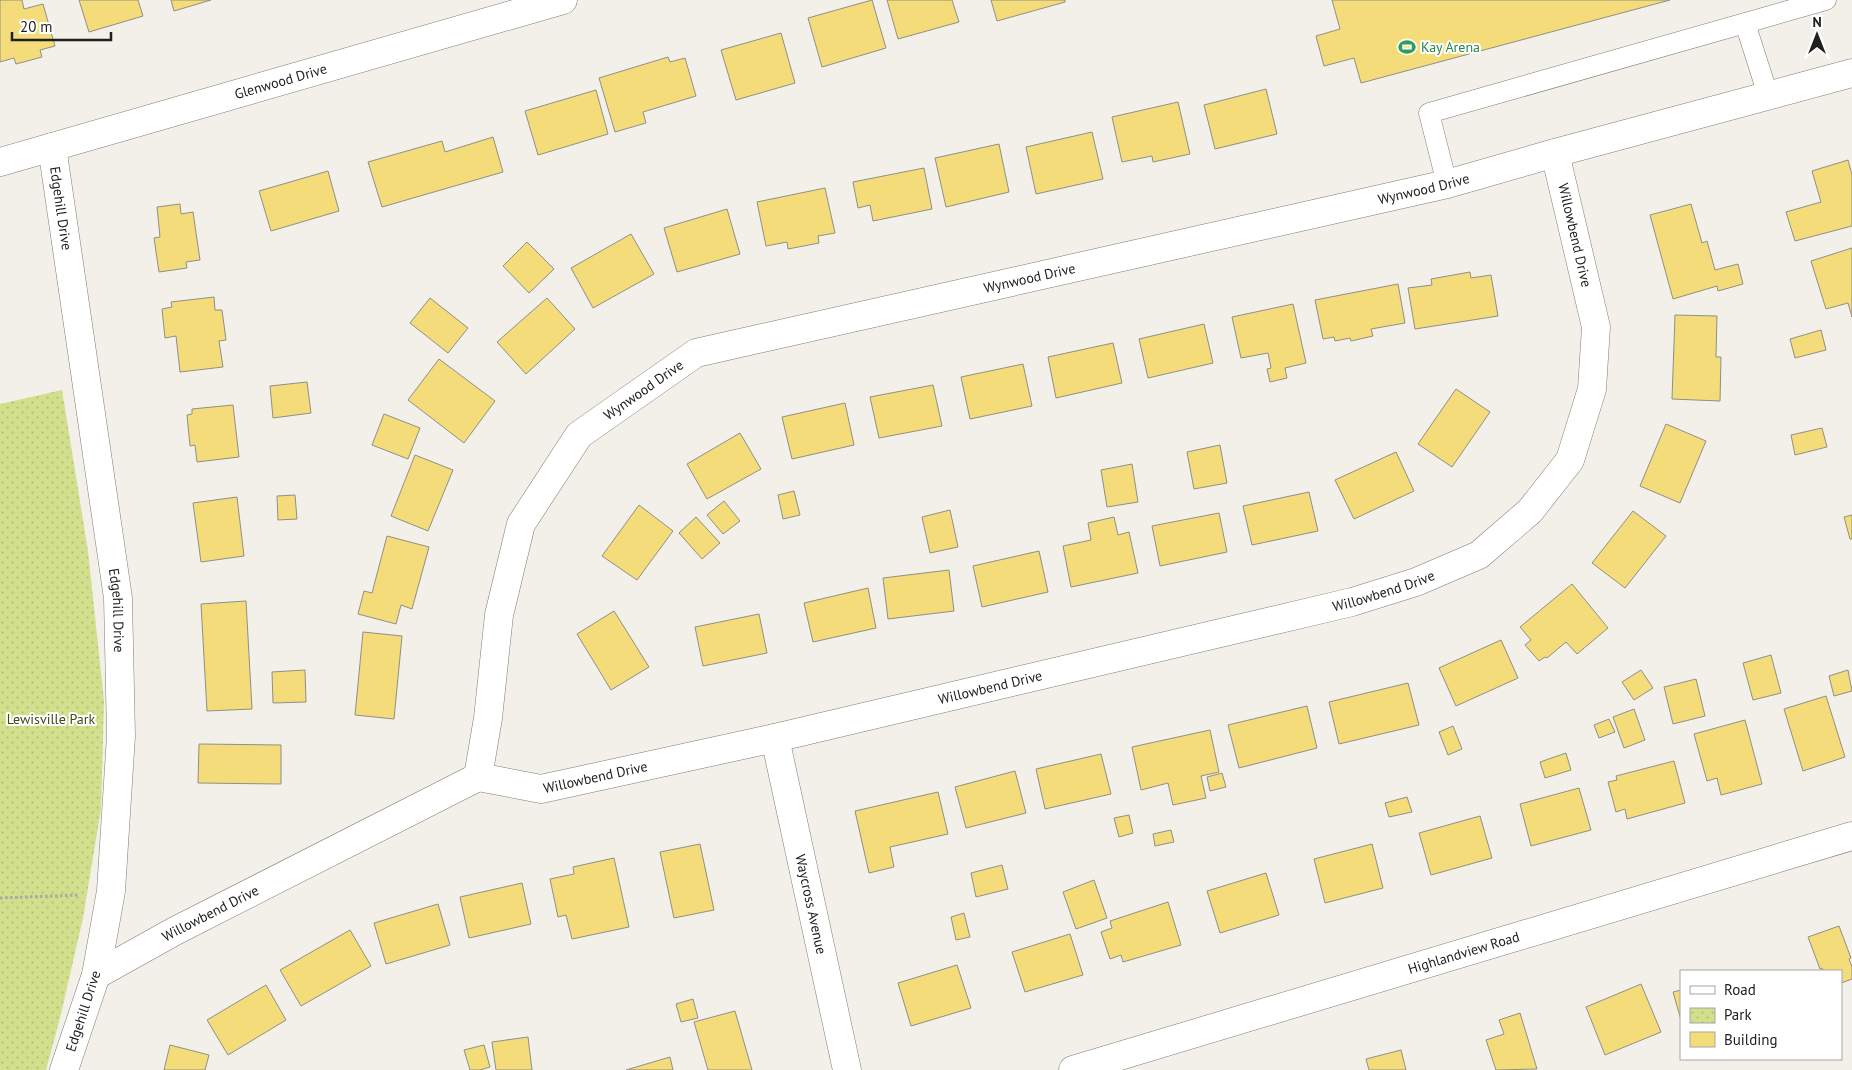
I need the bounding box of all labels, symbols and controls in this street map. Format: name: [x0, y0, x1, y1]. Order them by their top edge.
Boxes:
scale bar: [12, 10, 111, 42]
north arrow: [1792, 10, 1842, 60]
text: N: [1812, 13, 1822, 31]
text: 20 m: [20, 17, 53, 36]
sports icon: Kay Arena: [1397, 37, 1417, 57]
place label: Kay Arena: [1421, 38, 1480, 56]
street label: Glenwood Drive: [232, 59, 329, 103]
street label: Edgehill Drive: [46, 165, 76, 251]
street label: Wynwood Drive: [1376, 169, 1471, 208]
street label: Willowbend Drive: [1554, 181, 1596, 289]
street label: Wynwood Drive: [982, 259, 1077, 297]
street label: Wynwood Drive: [600, 356, 687, 424]
street label: Willowbend Drive: [1331, 566, 1437, 615]
street label: Edgehill Drive: [105, 567, 128, 653]
street label: Willowbend Drive: [936, 666, 1044, 708]
park label: Lewisville Park: [7, 710, 96, 728]
street label: Willowbend Drive: [541, 757, 649, 797]
street label: Waycross Avenue: [791, 852, 831, 956]
street label: Willowbend Drive: [159, 881, 262, 945]
street label: Highlandview Road: [1406, 927, 1522, 978]
street label: Edgehill Drive: [61, 968, 105, 1054]
legend: [1680, 970, 1842, 1060]
text: Road: [1724, 980, 1756, 999]
text: Park: [1724, 1005, 1752, 1024]
text: Building: [1724, 1030, 1778, 1049]

